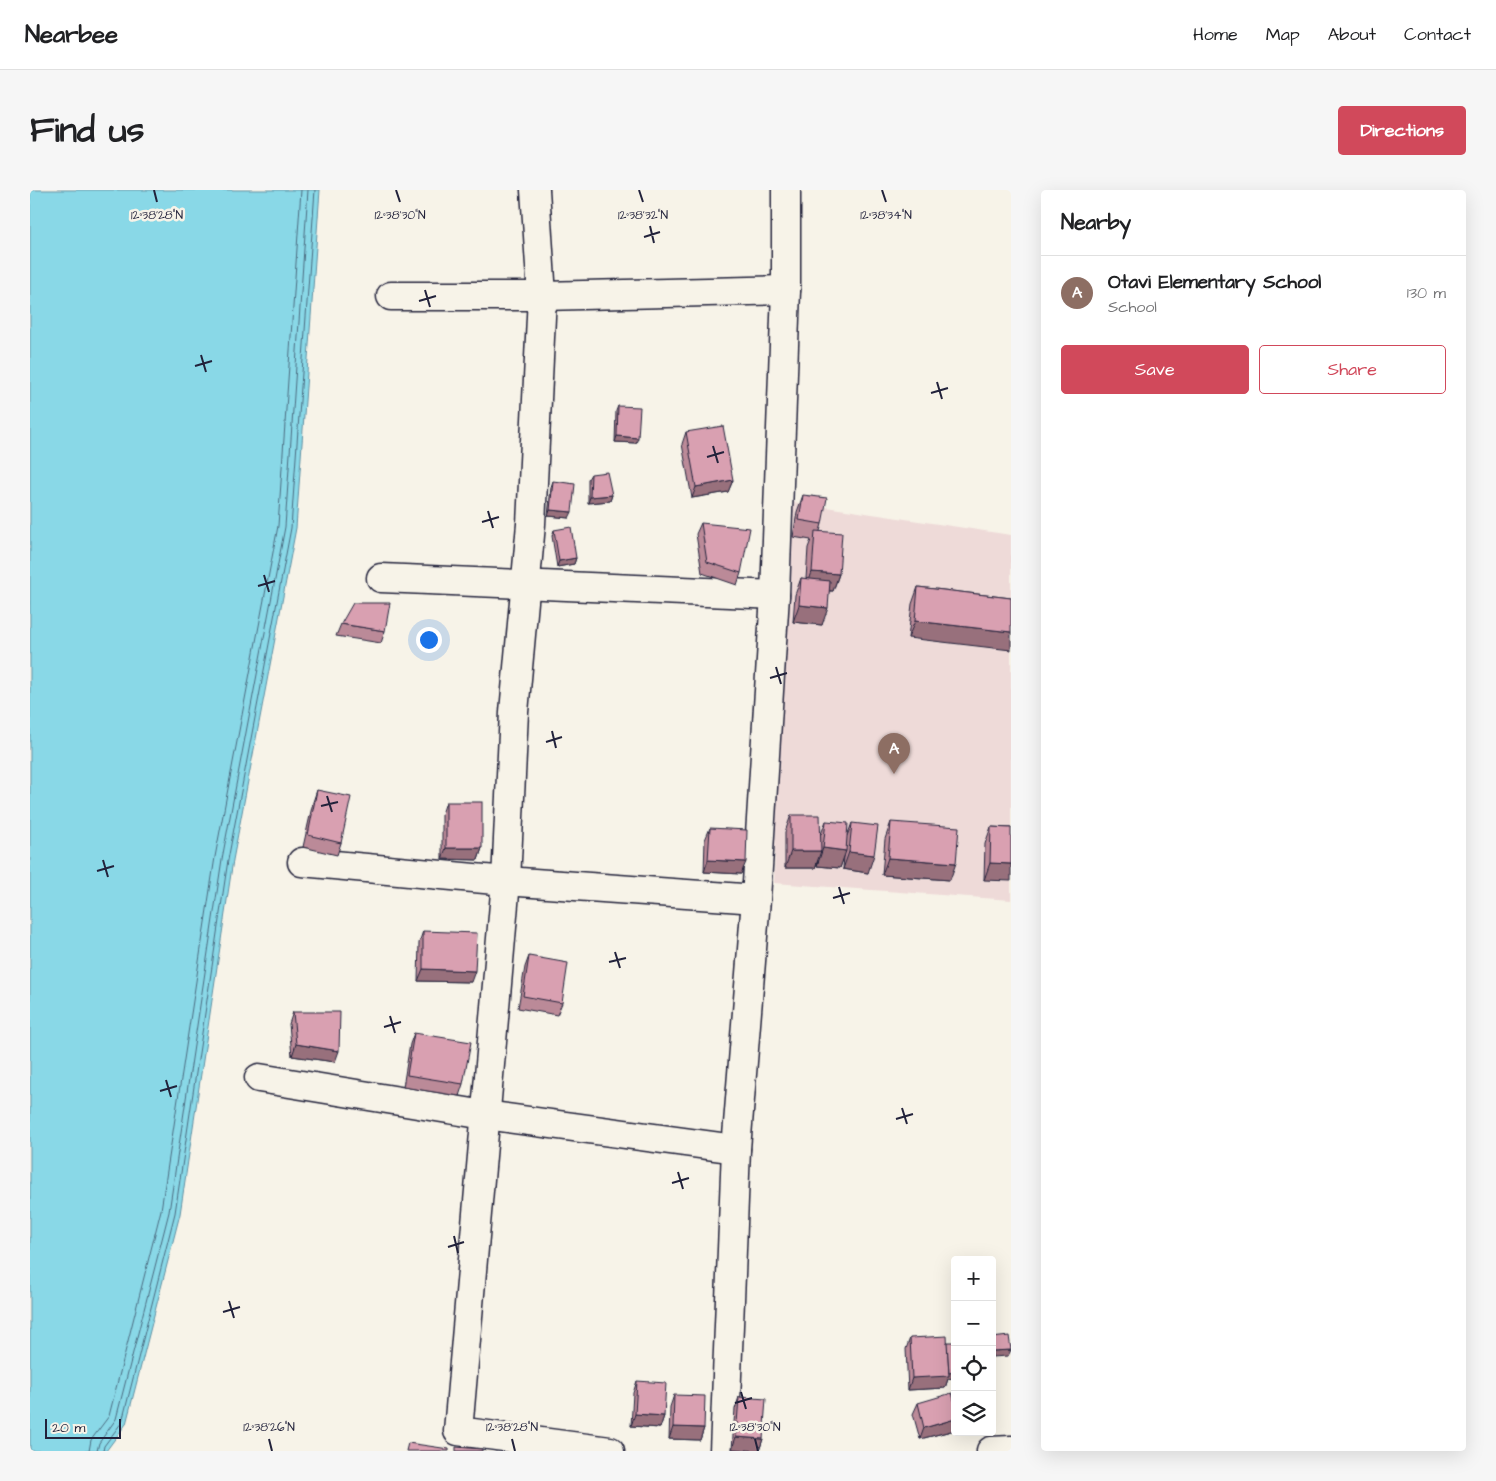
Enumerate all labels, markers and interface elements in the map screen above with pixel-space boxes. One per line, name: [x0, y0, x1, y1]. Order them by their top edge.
text: Nearbee: [25, 18, 118, 52]
text: Home: [1193, 22, 1238, 47]
text: Map: [1266, 22, 1300, 47]
text: About: [1328, 22, 1376, 47]
text: Contact: [1404, 22, 1471, 47]
text: Find us: [30, 106, 144, 155]
button: Directions: [1338, 106, 1466, 155]
text: 12°38'28"N: [131, 207, 183, 224]
text: 12°38'30"N: [375, 207, 426, 224]
text: 12°38'32"N: [618, 207, 669, 224]
text: 12°38'34"N: [860, 207, 912, 224]
text: Nearby: [1061, 208, 1131, 237]
text: Otavi Elementary School: [1108, 269, 1321, 296]
text: A: [1072, 282, 1082, 304]
text: 130 m: [1407, 282, 1446, 304]
text: School: [1108, 296, 1157, 318]
button: Save: [1061, 345, 1249, 394]
button: Share: [1259, 345, 1446, 394]
your location: [416, 627, 442, 653]
pin: A: [878, 733, 910, 774]
map controls: [951, 1256, 996, 1436]
button: +: [951, 1256, 996, 1301]
button: −: [951, 1301, 996, 1346]
button: locate: [951, 1346, 996, 1391]
button: layers: [951, 1391, 996, 1436]
scale bar: [45, 1416, 121, 1439]
text: 20 m: [52, 1418, 85, 1438]
text: 12°38'26"N: [243, 1419, 295, 1436]
text: 12°38'28"N: [486, 1419, 538, 1436]
text: 12°38'30"N: [730, 1419, 781, 1436]

